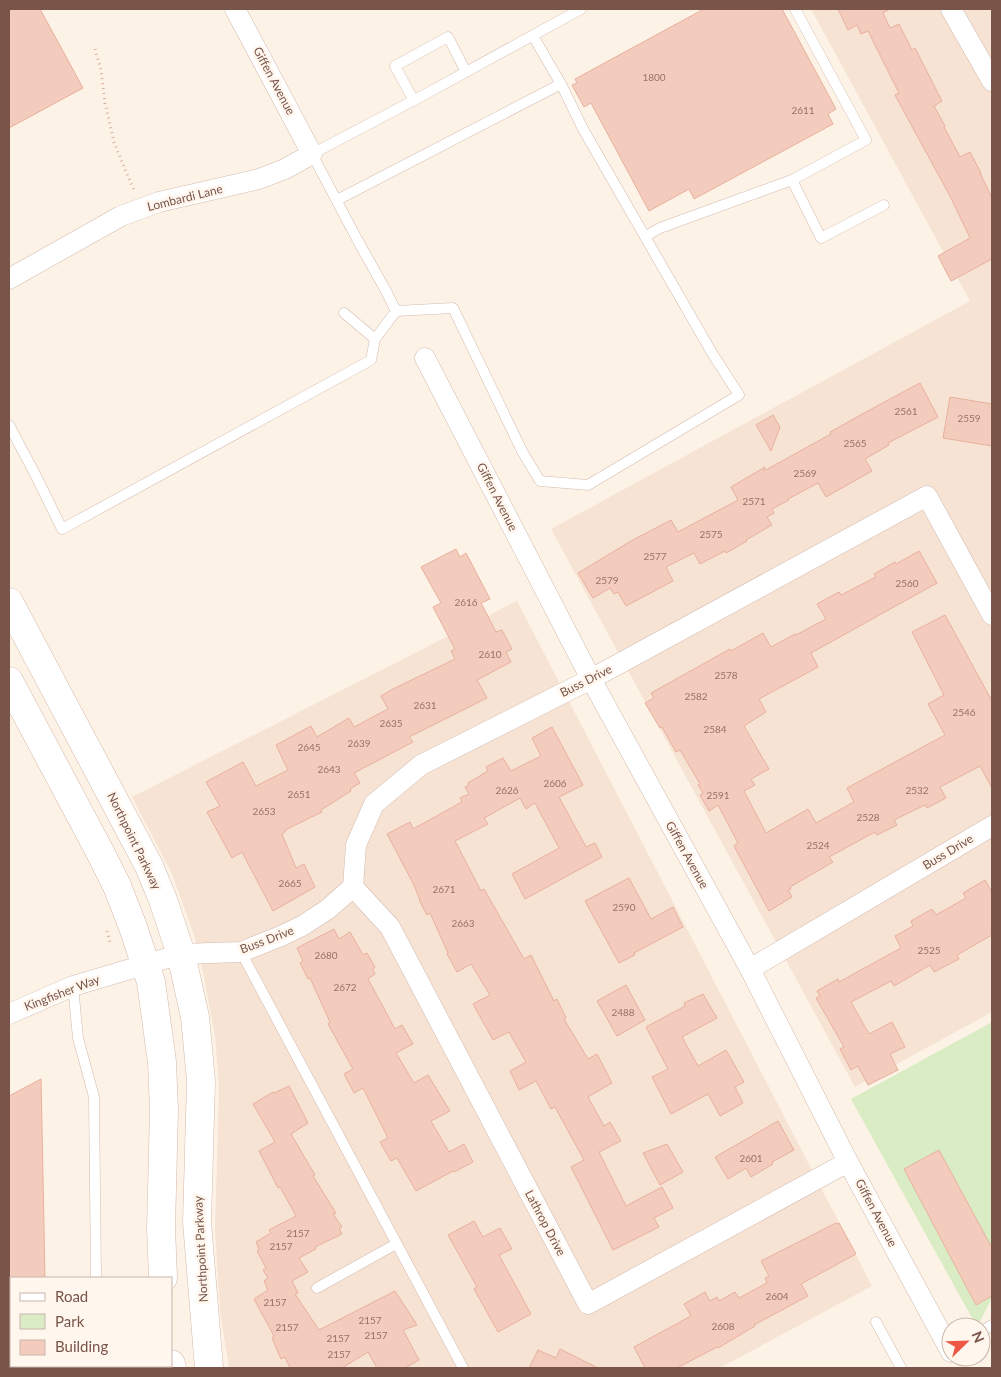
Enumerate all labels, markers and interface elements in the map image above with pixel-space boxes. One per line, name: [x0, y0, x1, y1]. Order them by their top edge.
street label: Giffen Avenue: [250, 44, 299, 117]
house number: 1800: [642, 71, 666, 83]
house number: 2611: [791, 104, 815, 116]
street label: Lombardi Lane: [146, 181, 224, 214]
house number: 2561: [894, 405, 918, 417]
house number: 2559: [957, 412, 981, 424]
house number: 2565: [843, 437, 867, 449]
street label: Giffen Avenue: [474, 460, 521, 534]
house number: 2569: [793, 467, 817, 479]
house number: 2571: [742, 495, 766, 507]
house number: 2575: [699, 528, 723, 540]
house number: 2577: [643, 550, 667, 562]
house number: 2579: [595, 574, 619, 586]
house number: 2560: [895, 577, 919, 589]
house number: 2616: [454, 596, 478, 608]
house number: 2610: [478, 648, 502, 660]
street label: Buss Drive: [557, 661, 614, 700]
house number: 2578: [714, 669, 738, 681]
house number: 2582: [684, 690, 708, 702]
house number: 2631: [413, 699, 437, 711]
house number: 2546: [952, 706, 976, 718]
house number: 2635: [379, 717, 403, 729]
house number: 2584: [703, 723, 727, 735]
house number: 2639: [347, 737, 371, 749]
house number: 2645: [297, 741, 321, 753]
house number: 2643: [317, 763, 341, 775]
house number: 2606: [543, 777, 567, 789]
house number: 2626: [495, 784, 519, 796]
house number: 2532: [905, 784, 929, 796]
house number: 2651: [287, 788, 311, 800]
house number: 2591: [706, 789, 730, 801]
street label: Northpoint Parkway: [104, 790, 165, 893]
house number: 2653: [252, 805, 276, 817]
house number: 2528: [856, 811, 880, 823]
street label: Giffen Avenue: [663, 818, 712, 891]
street label: Buss Drive: [920, 831, 976, 873]
house number: 2524: [806, 839, 830, 851]
house number: 2665: [278, 877, 302, 889]
house number: 2671: [432, 883, 456, 895]
house number: 2590: [612, 901, 636, 913]
house number: 2663: [451, 917, 475, 929]
street label: Buss Drive: [238, 922, 296, 957]
house number: 2525: [917, 944, 941, 956]
house number: 2680: [314, 949, 338, 961]
street label: Kingfisher Way: [22, 971, 102, 1014]
house number: 2672: [333, 981, 357, 993]
house number: 2488: [611, 1006, 635, 1018]
house number: 2601: [739, 1152, 763, 1164]
street label: Giffen Avenue: [852, 1176, 901, 1249]
street label: Lathrop Drive: [522, 1187, 569, 1258]
street label: Northpoint Parkway: [190, 1195, 211, 1303]
house number: 2157: [286, 1227, 310, 1239]
house number: 2157: [269, 1240, 293, 1252]
legend: [10, 1277, 172, 1367]
text: Road: [55, 1287, 88, 1305]
house number: 2604: [765, 1290, 789, 1302]
house number: 2157: [263, 1296, 287, 1308]
text: Park: [55, 1312, 85, 1330]
house number: 2157: [358, 1314, 382, 1326]
north arrow: [941, 1317, 991, 1367]
house number: 2608: [711, 1320, 735, 1332]
house number: 2157: [275, 1321, 299, 1333]
text: N: [968, 1328, 988, 1345]
house number: 2157: [364, 1329, 388, 1341]
house number: 2157: [326, 1332, 350, 1344]
text: Building: [55, 1337, 108, 1355]
house number: 2157: [327, 1348, 351, 1360]

